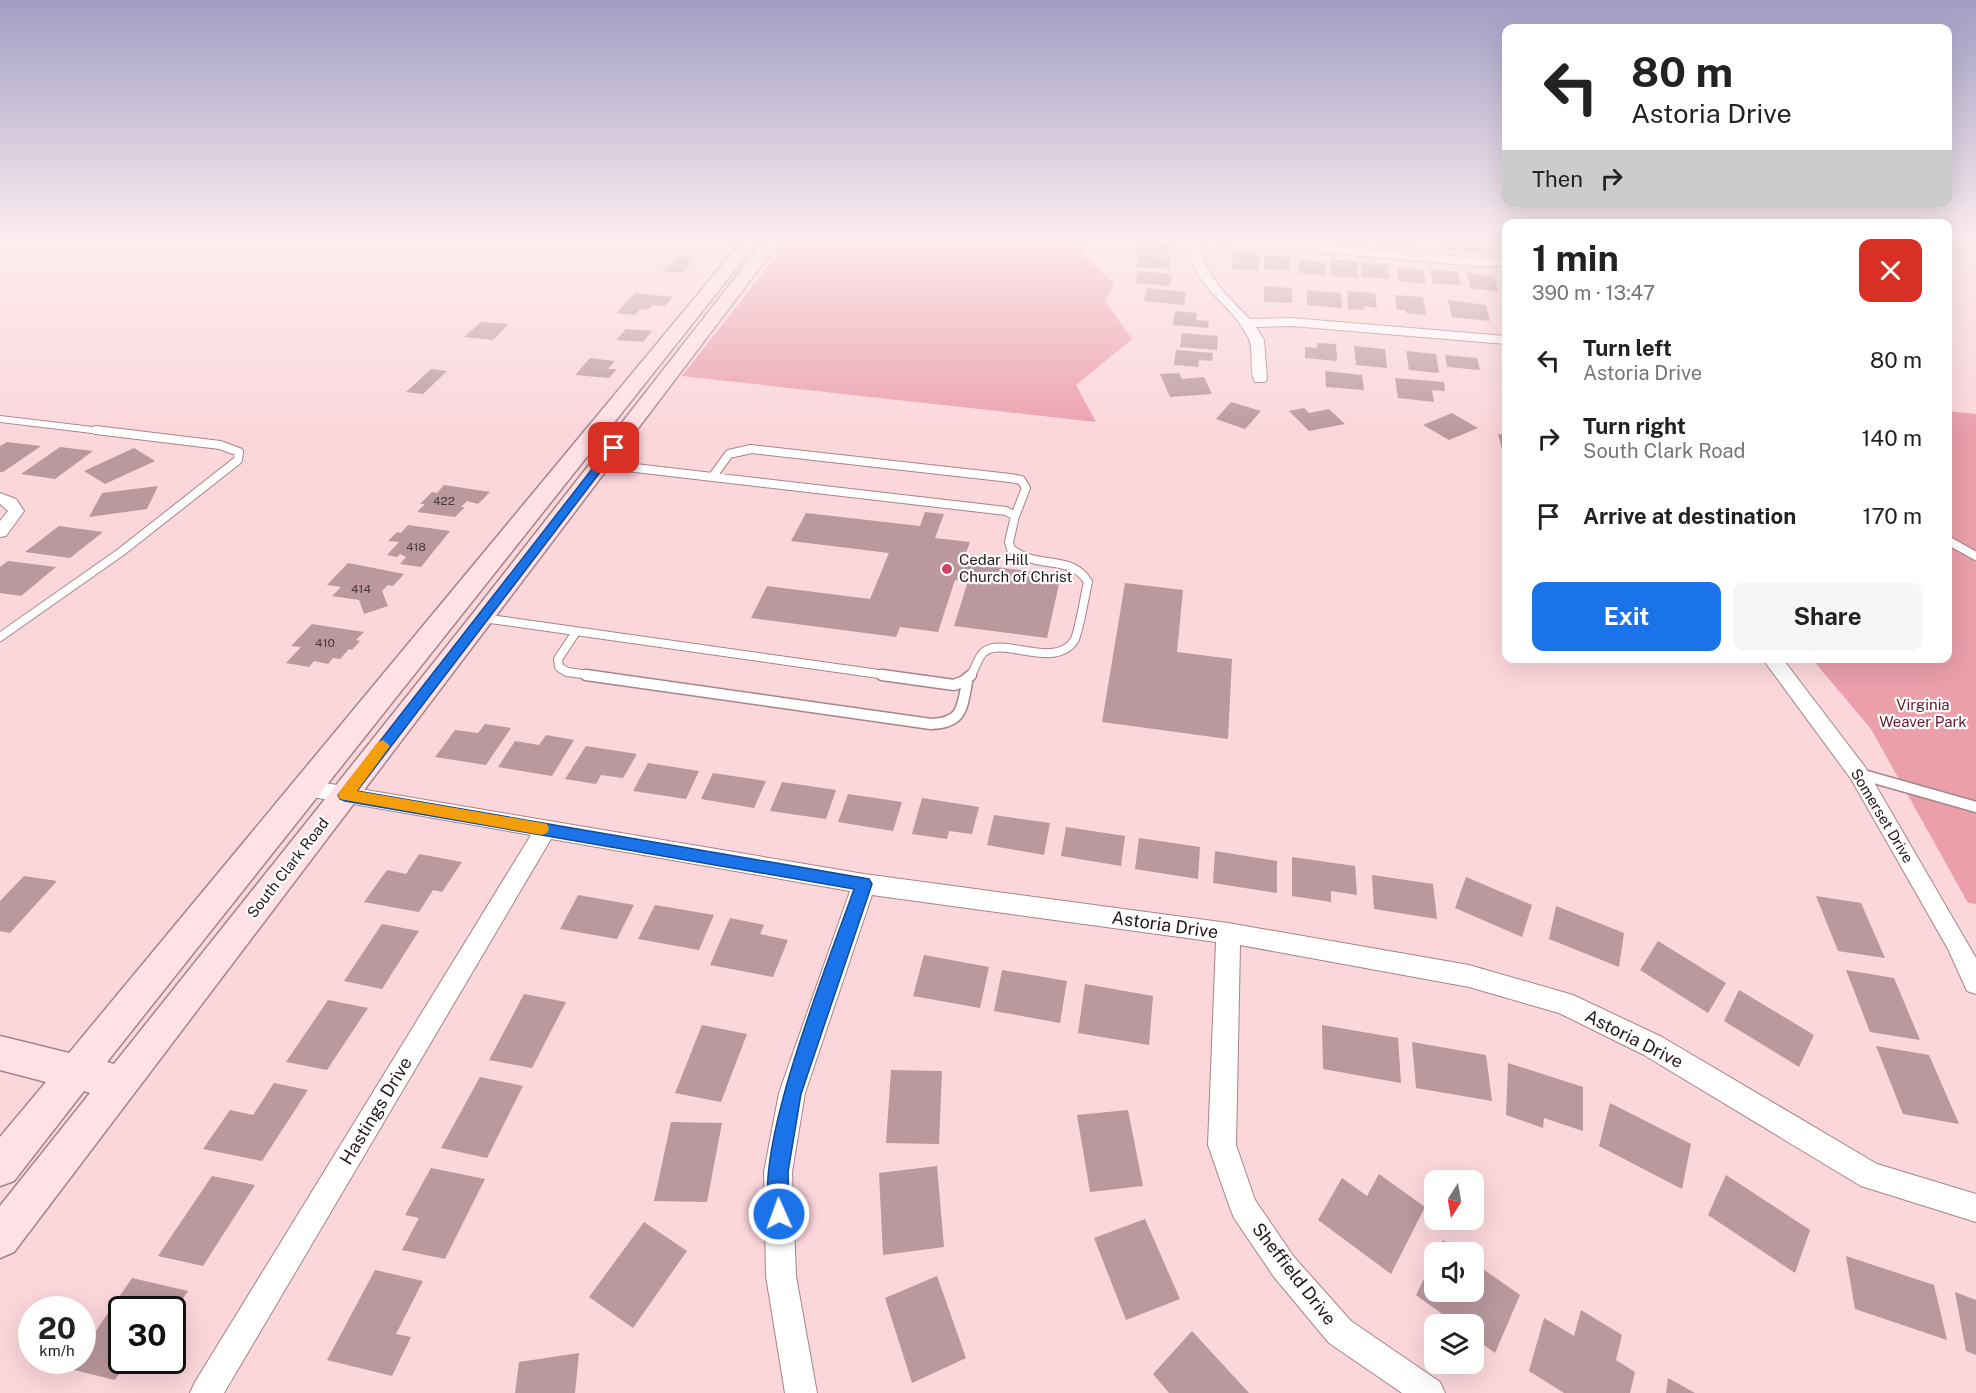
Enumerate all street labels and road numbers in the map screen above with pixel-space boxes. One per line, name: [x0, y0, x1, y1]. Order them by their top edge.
street label: Somerset Drive: [1848, 766, 1917, 866]
street label: South Clark Road: [243, 814, 332, 921]
street label: Astoria Drive: [1111, 907, 1220, 942]
street label: Astoria Drive: [1582, 1005, 1687, 1072]
street label: Hastings Drive: [335, 1053, 416, 1168]
street label: Sheffield Drive: [1248, 1218, 1341, 1329]

